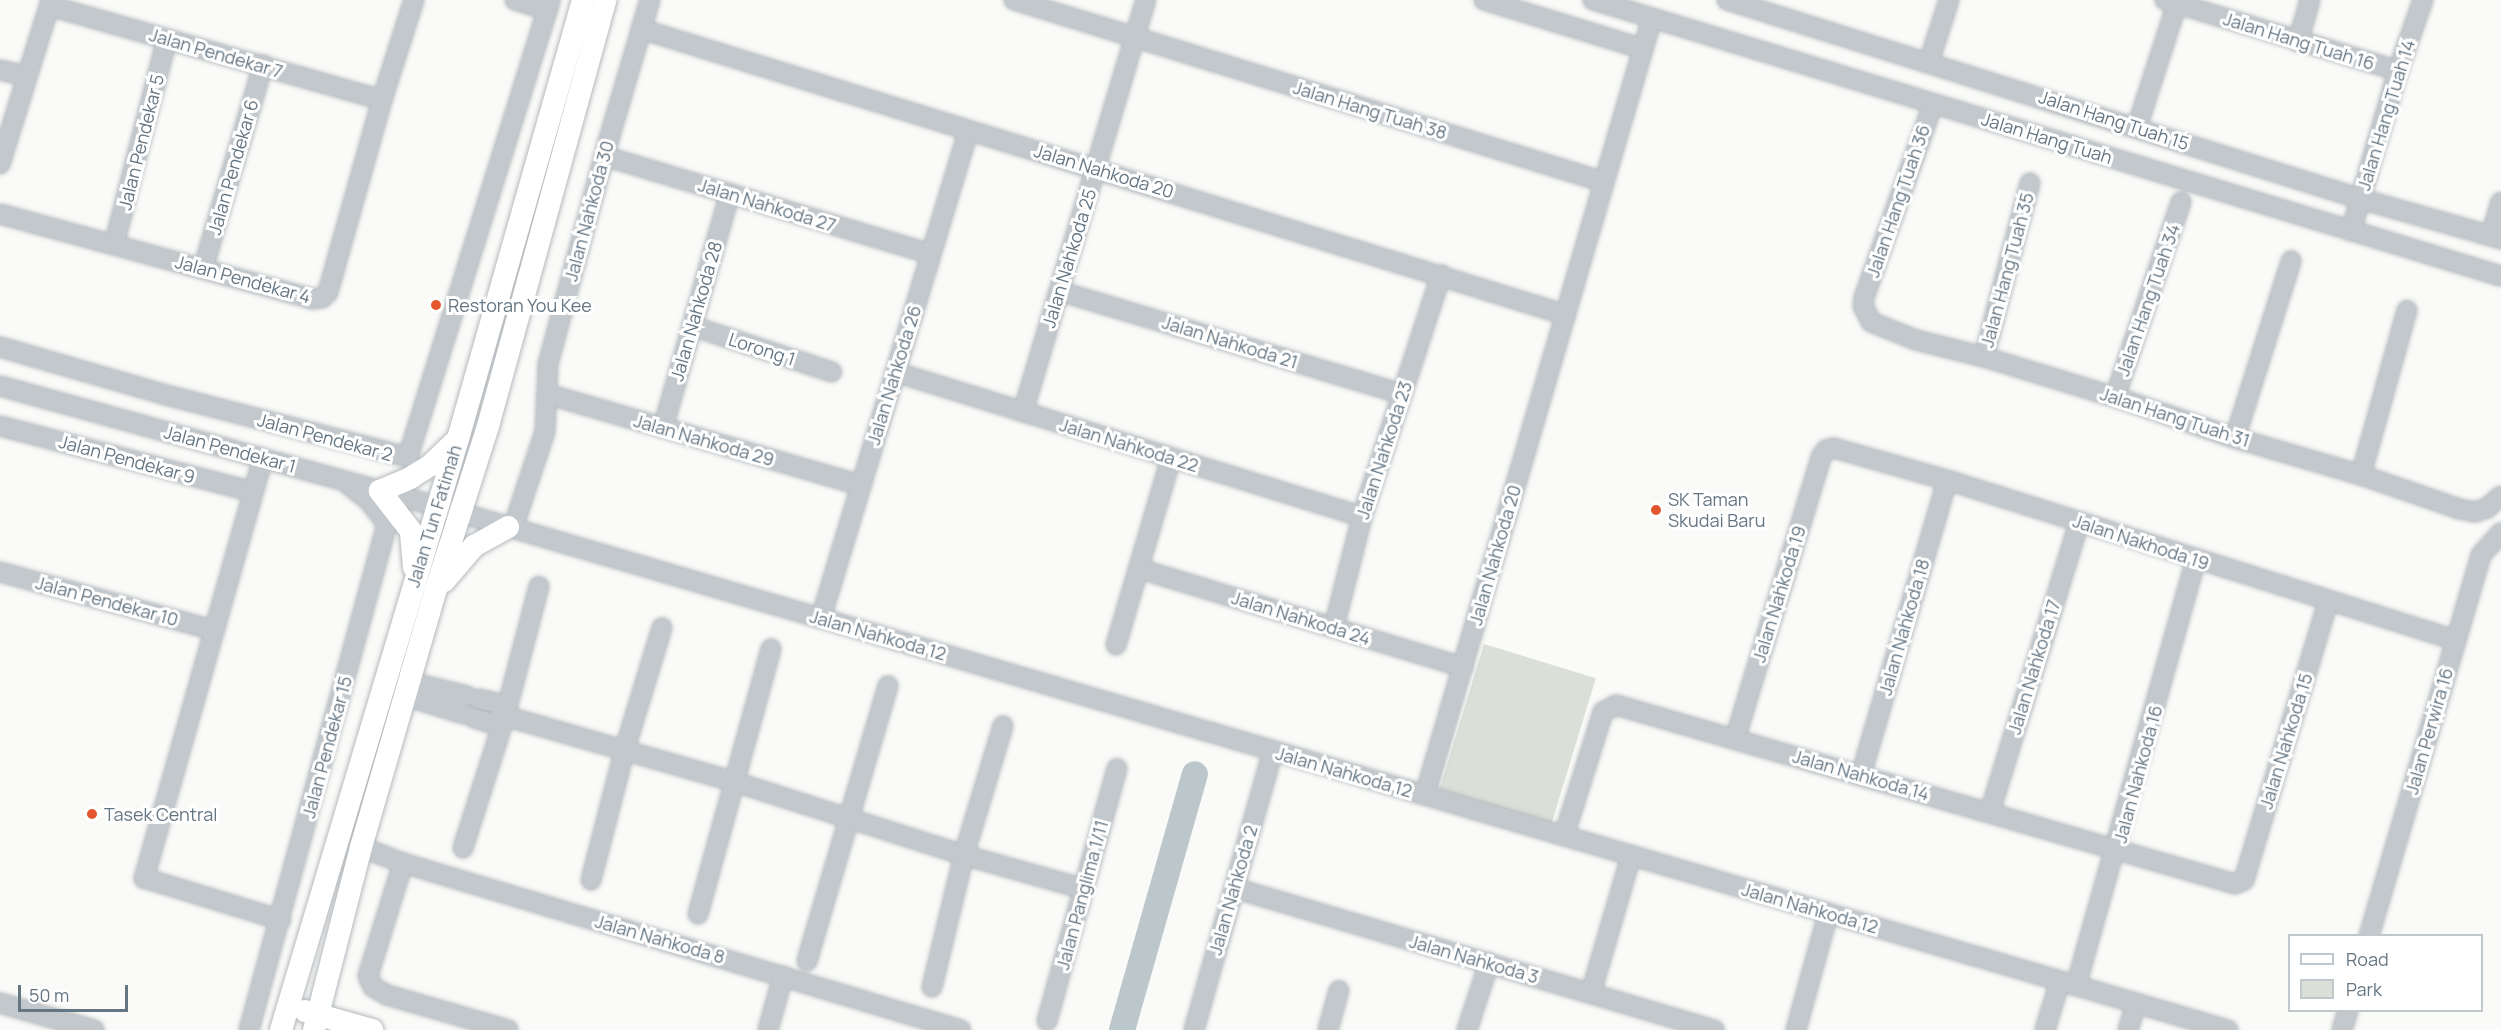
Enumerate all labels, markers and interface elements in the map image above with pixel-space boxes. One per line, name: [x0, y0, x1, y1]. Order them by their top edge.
street label: Jalan Hang Tuah 16: [2221, 8, 2377, 74]
street label: Jalan Pendekar 7: [147, 24, 285, 82]
street label: Jalan Hang Tuah 14: [2353, 37, 2419, 193]
street label: Jalan Pendekar 5: [114, 72, 168, 212]
street label: Jalan Hang Tuah 38: [1291, 76, 1449, 144]
street label: Jalan Hang Tuah 15: [2036, 86, 2192, 154]
street label: Jalan Pendekar 6: [203, 97, 263, 237]
street label: Jalan Hang Tuah: [1979, 108, 2115, 168]
street label: Jalan Hang Tuah 36: [1862, 122, 1934, 280]
street label: Jalan Nahkoda 30: [560, 138, 618, 284]
street label: Jalan Nahkoda 20: [1032, 140, 1176, 202]
street label: Jalan Nahkoda 27: [696, 174, 838, 236]
street label: Jalan Nahkoda 25: [1038, 186, 1100, 330]
street label: Jalan Hang Tuah 35: [1976, 190, 2038, 350]
street label: Jalan Hang Tuah 34: [2112, 221, 2184, 379]
street label: Jalan Nahkoda 28: [666, 239, 726, 383]
street label: Jalan Pendekar 4: [173, 251, 313, 307]
place label: Restoran You Kee: [448, 294, 592, 316]
marker: Restoran You Kee: [429, 298, 443, 312]
street label: Jalan Nahkoda 26: [862, 303, 926, 447]
street label: Jalan Nahkoda 21: [1160, 311, 1300, 373]
street label: Lorong 1: [726, 328, 798, 370]
street label: Jalan Nahkoda 23: [1352, 378, 1416, 522]
street label: Jalan Hang Tuah 31: [2098, 383, 2252, 451]
street label: Jalan Pendekar 2: [255, 409, 395, 465]
street label: Jalan Nahkoda 29: [631, 410, 777, 470]
street label: Jalan Nahkoda 22: [1057, 414, 1201, 476]
street label: Jalan Pendekar 1: [162, 421, 298, 477]
street label: Jalan Pendekar 9: [57, 430, 197, 488]
street label: Jalan Tun Fatimah: [402, 442, 466, 590]
street label: Jalan Nahkoda 20: [1465, 482, 1525, 628]
place label: SK Taman Skudai Baru: [1668, 489, 1765, 532]
marker: SK Taman Skudai Baru: [1649, 503, 1663, 517]
street label: Jalan Nakhoda 19: [2070, 510, 2212, 574]
street label: Jalan Nahkoda 19: [1748, 523, 1810, 665]
street label: Jalan Nahkoda 18: [1874, 556, 1934, 698]
street label: Jalan Pendekar 10: [33, 572, 181, 630]
street label: Jalan Nahkoda 24: [1229, 587, 1373, 649]
street label: Jalan Nahkoda 17: [2003, 597, 2065, 737]
street label: Jalan Nahkoda 12: [807, 605, 949, 665]
street label: Jalan Perwira 16: [2401, 665, 2457, 797]
street label: Jalan Nahkoda 15: [2255, 670, 2317, 812]
street label: Jalan Pendekar 15: [298, 674, 356, 820]
street label: Jalan Nahkoda 16: [2109, 703, 2167, 845]
street label: Jalan Nahkoda 12: [1273, 742, 1415, 802]
street label: Jalan Nahkoda 14: [1790, 745, 1932, 805]
place label: Tasek Central: [104, 803, 217, 825]
marker: Tasek Central: [85, 807, 99, 821]
street label: Jalan Panglima 1/11: [1052, 818, 1112, 972]
street label: Jalan Nahkoda 2: [1204, 823, 1262, 957]
street label: Jalan Nahkoda 12: [1739, 878, 1881, 938]
street label: Jalan Nahkoda 8: [593, 910, 727, 968]
street label: Jalan Nahkoda 3: [1407, 930, 1541, 988]
legend: [2288, 934, 2483, 1012]
text: Road: [2346, 947, 2389, 971]
scale bar: [21, 973, 130, 1011]
text: Park: [2346, 977, 2382, 1001]
text: 50 m: [29, 983, 69, 1007]

